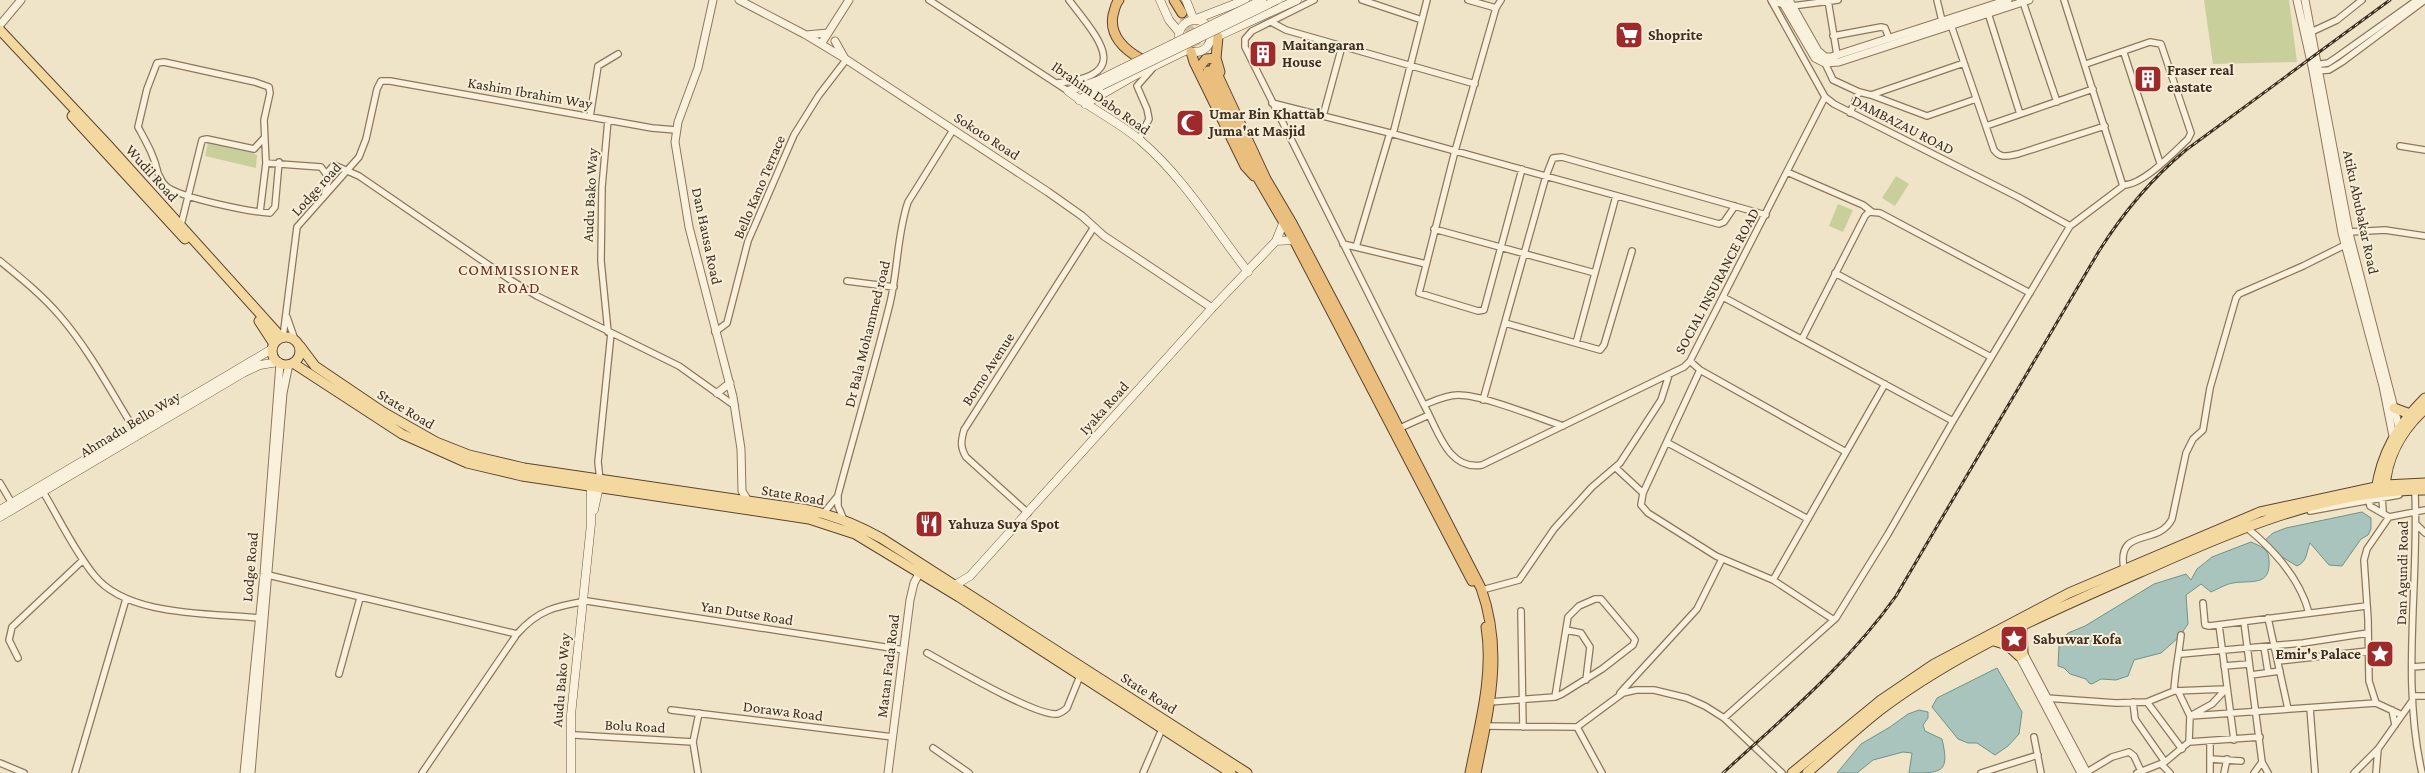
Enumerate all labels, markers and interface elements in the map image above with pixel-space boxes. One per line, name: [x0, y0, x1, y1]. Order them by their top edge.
supermarket icon: Shoprite: [1614, 20, 1644, 50]
place label: Shoprite: [1648, 27, 1703, 43]
place label: Maitangaran House: [1282, 37, 1365, 70]
building icon: Maitangaran House: [1248, 39, 1278, 69]
street label: Ibrahim Dabo Road: [1049, 58, 1153, 138]
place label: Fraser real eastate: [2167, 62, 2235, 95]
building icon: Fraser real eastate: [2133, 64, 2163, 94]
street label: Kashim Ibrahim Way: [466, 74, 594, 113]
street label: DAMBAZAU ROAD: [1849, 92, 1957, 158]
place label: Umar Bin Khattab Juma'at Masjid: [1207, 106, 1325, 140]
mosque icon: Umar Bin Khattab Juma'at Masjid: [1175, 108, 1205, 138]
street label: Sokoto Road: [951, 109, 1023, 163]
street label: Bello Kano Terrace: [730, 132, 788, 241]
street label: Wudil Road: [122, 141, 182, 205]
street label: Audu Bako Way: [580, 147, 601, 243]
street label: Atiku Abubakar Road: [2340, 148, 2382, 276]
street label: Lodge road: [288, 159, 345, 220]
street label: Dan Hausa Road: [689, 186, 725, 286]
street label: SOCIAL INSURANCE ROAD: [1672, 205, 1762, 357]
street label: Dr Bala Mohammed road: [841, 259, 893, 409]
district label: COMMISSIONER ROAD: [458, 261, 580, 296]
street label: Borno Avenue: [959, 329, 1018, 408]
street label: Iyaka Road: [1076, 378, 1133, 438]
street label: State Road: [375, 386, 437, 432]
street label: Ahmadu Bello Way: [77, 388, 184, 461]
street label: State Road: [760, 482, 826, 508]
restaurant icon: Yahuza Suya Spot: [914, 509, 944, 539]
place label: Yahuza Suya Spot: [948, 516, 1060, 532]
street label: Dan Agundi Road: [2393, 520, 2412, 625]
street label: Lodge Road: [239, 531, 262, 603]
street label: Yan Dutse Road: [700, 598, 794, 628]
street label: Matan Fada Road: [874, 613, 902, 719]
place icon: Sabuwar Kofa: [1999, 624, 2029, 654]
place label: Sabuwar Kofa: [2033, 631, 2122, 647]
street label: Audu Bako Way: [549, 632, 574, 728]
place icon: Emir's Palace: [2365, 639, 2395, 669]
place label: Emir's Palace: [2276, 646, 2361, 662]
street label: State Road: [1118, 669, 1180, 717]
street label: Dorawa Road: [742, 698, 824, 724]
street label: Bolu Road: [604, 716, 666, 736]

